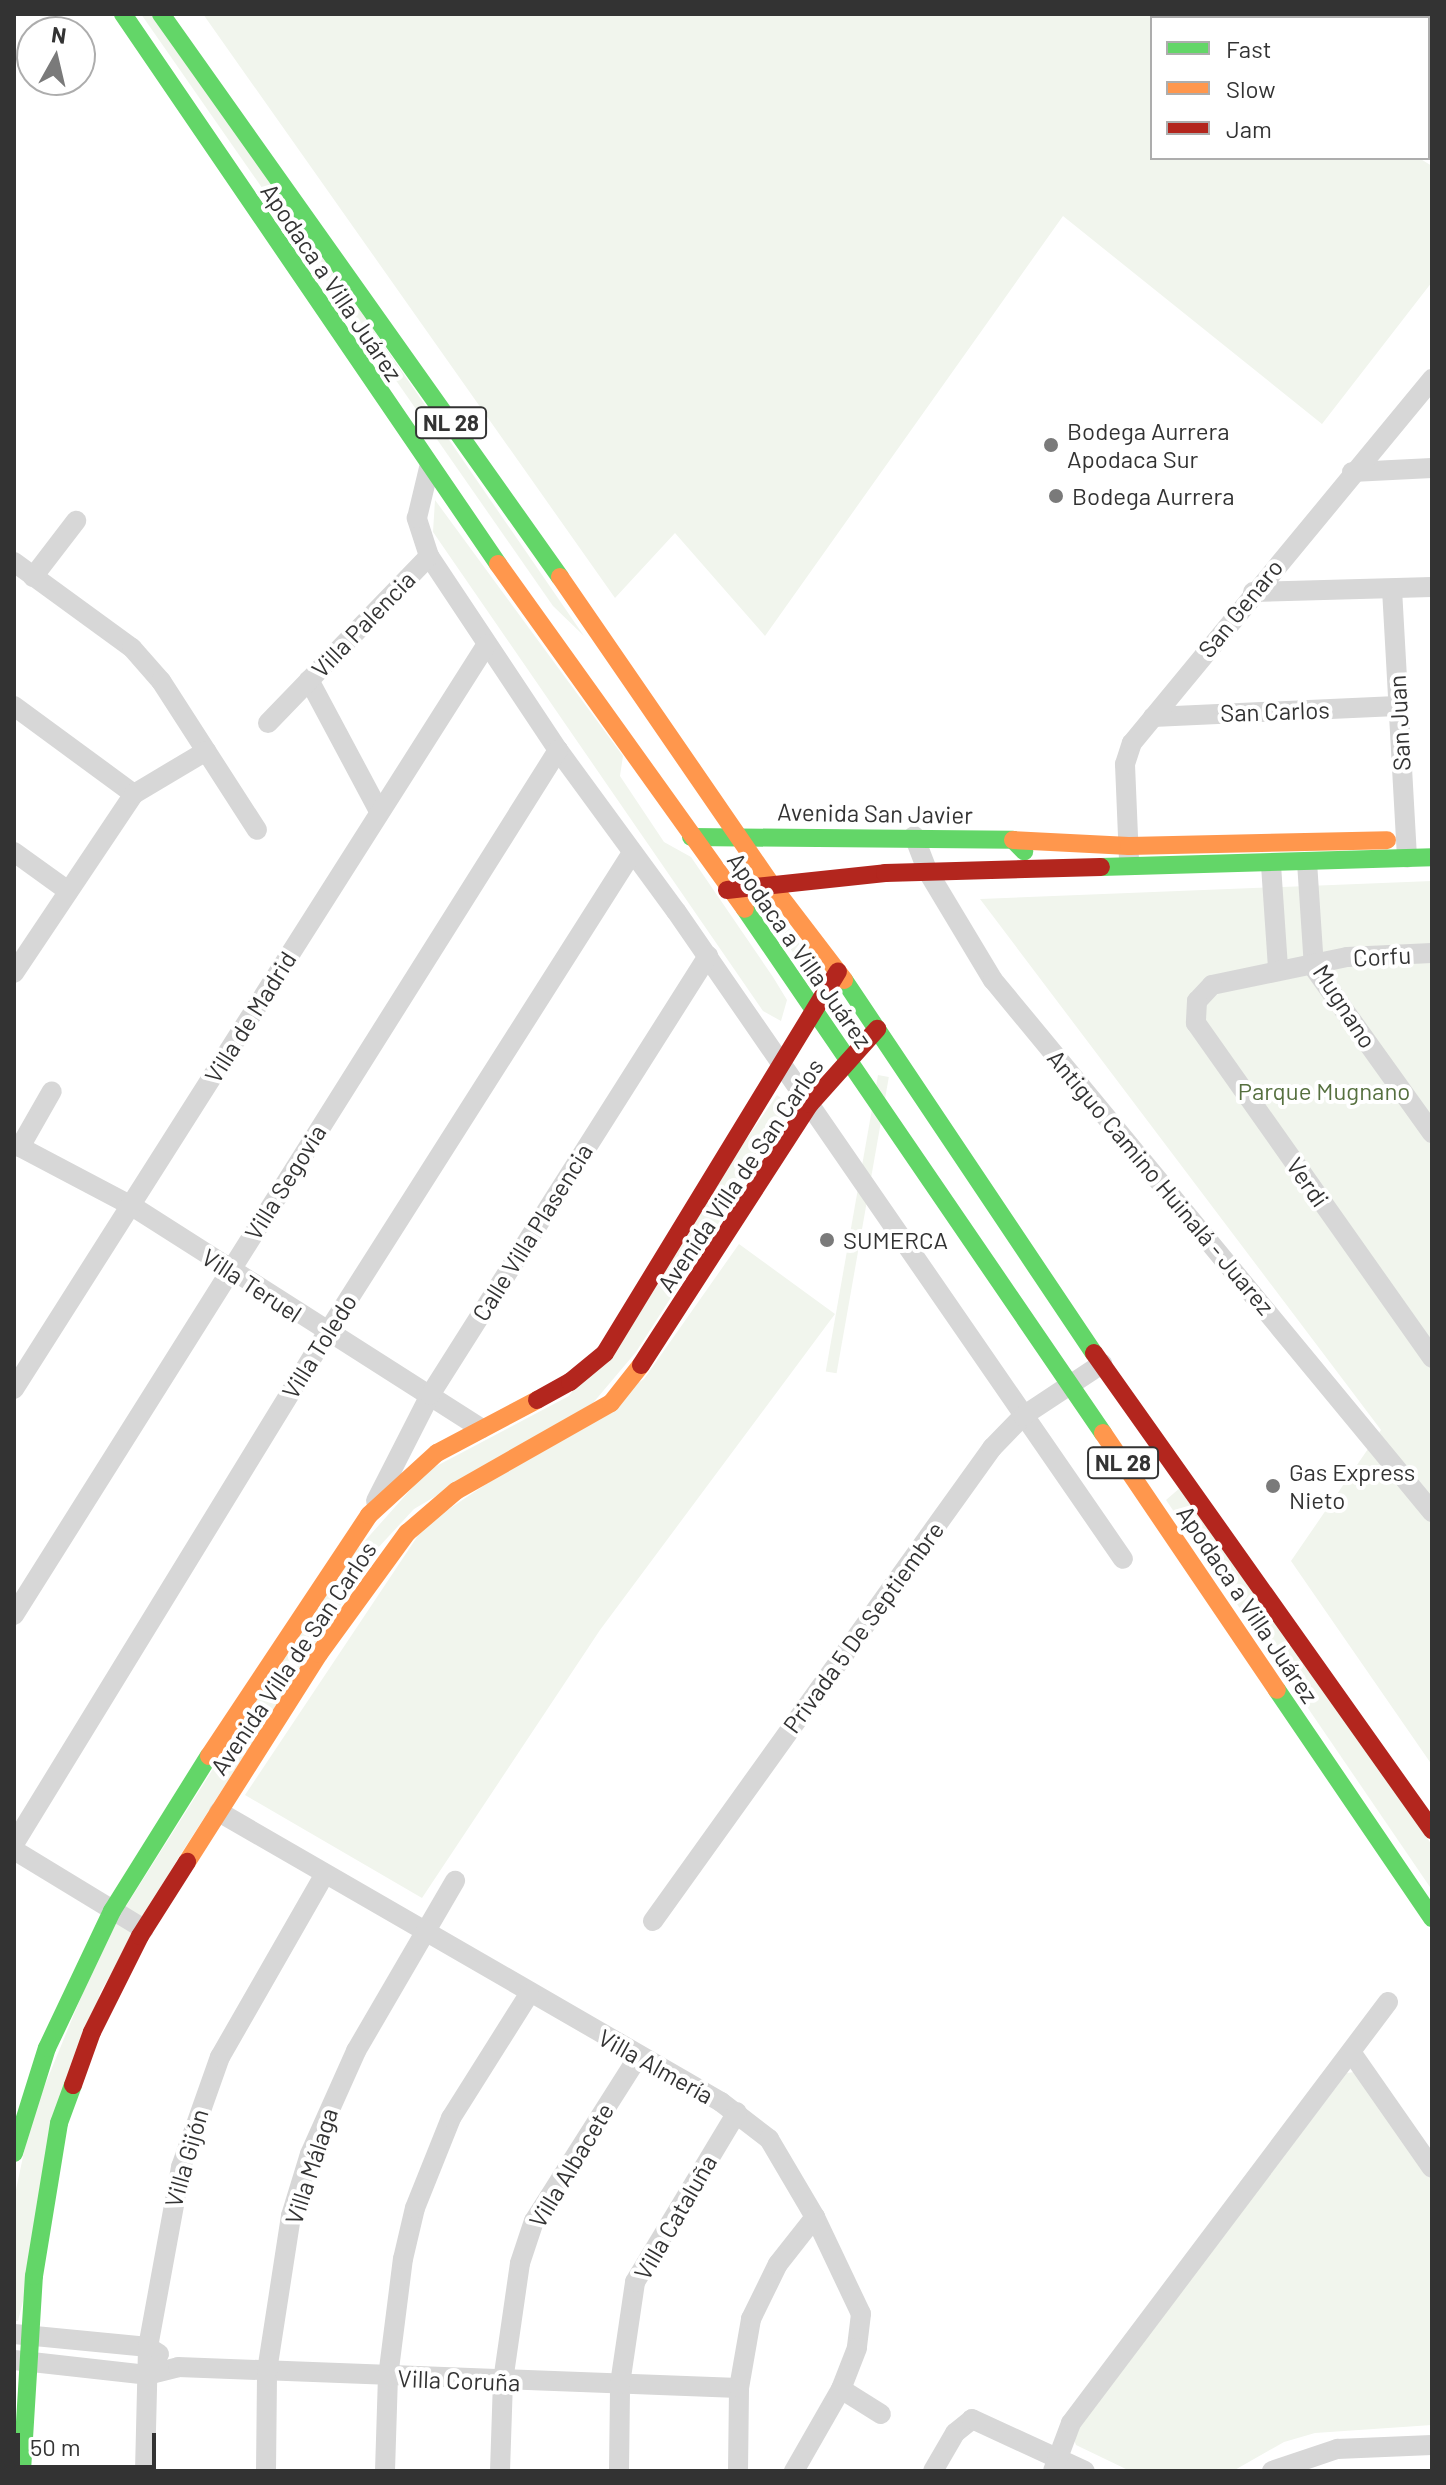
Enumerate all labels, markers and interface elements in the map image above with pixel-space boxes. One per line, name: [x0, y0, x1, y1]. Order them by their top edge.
north arrow: [16, 16, 96, 96]
legend: [1150, 16, 1430, 160]
text: N: [50, 20, 68, 48]
text: Fast: [1226, 34, 1271, 63]
text: Slow: [1226, 74, 1275, 103]
text: Jam: [1226, 114, 1272, 143]
street label: Apodaca a Villa Juárez: [255, 178, 409, 386]
road number: NL 28: [415, 405, 487, 441]
place label: Bodega Aurrera Apodaca Sur: [1067, 417, 1229, 473]
marker: Bodega Aurrera Apodaca Sur: [1042, 436, 1060, 454]
place label: Bodega Aurrera: [1072, 482, 1234, 510]
marker: Bodega Aurrera: [1047, 487, 1065, 505]
street label: San Genaro: [1192, 553, 1288, 663]
street label: Villa Palencia: [305, 565, 421, 683]
street label: San Juan: [1382, 674, 1416, 772]
street label: San Carlos: [1220, 695, 1330, 727]
street label: Avenida San Javier: [777, 797, 973, 829]
street label: Apodaca a Villa Juárez: [722, 847, 878, 1053]
street label: Corfu: [1352, 940, 1412, 972]
street label: Villa de Madrid: [198, 946, 302, 1088]
street label: Mugnano: [1307, 959, 1383, 1053]
street label: Antiguo Camino Huinalá - Juarez: [1042, 1044, 1280, 1320]
street label: Avenida Villa de San Carlos: [651, 1053, 829, 1297]
park label: Parque Mugnano: [1238, 1077, 1410, 1105]
street label: Villa Segovia: [238, 1119, 332, 1245]
street label: Calle Villa Plasencia: [466, 1138, 598, 1326]
street label: Verdi: [1281, 1152, 1335, 1212]
place label: SUMERCA: [843, 1226, 948, 1254]
marker: SUMERCA: [818, 1231, 836, 1249]
street label: Villa Teruel: [197, 1242, 307, 1328]
street label: Villa Toledo: [276, 1288, 362, 1404]
road number: NL 28: [1087, 1445, 1159, 1481]
place label: Gas Express Nieto: [1289, 1458, 1415, 1514]
marker: Gas Express Nieto: [1264, 1477, 1282, 1495]
street label: Apodaca a Villa Juárez: [1171, 1500, 1325, 1708]
street label: Privada 5 De Septiembre: [777, 1516, 949, 1738]
street label: Avenida Villa de San Carlos: [204, 1536, 382, 1780]
street label: Villa Almería: [593, 2023, 719, 2109]
street label: Villa Albacete: [523, 2098, 619, 2232]
street label: Villa Málaga: [279, 2104, 343, 2228]
street label: Villa Gijón: [158, 2106, 214, 2210]
street label: Villa Cataluña: [628, 2149, 722, 2285]
street label: Villa Coruña: [397, 2363, 521, 2397]
scale bar: [20, 2417, 160, 2467]
text: 50 m: [30, 2432, 81, 2461]

